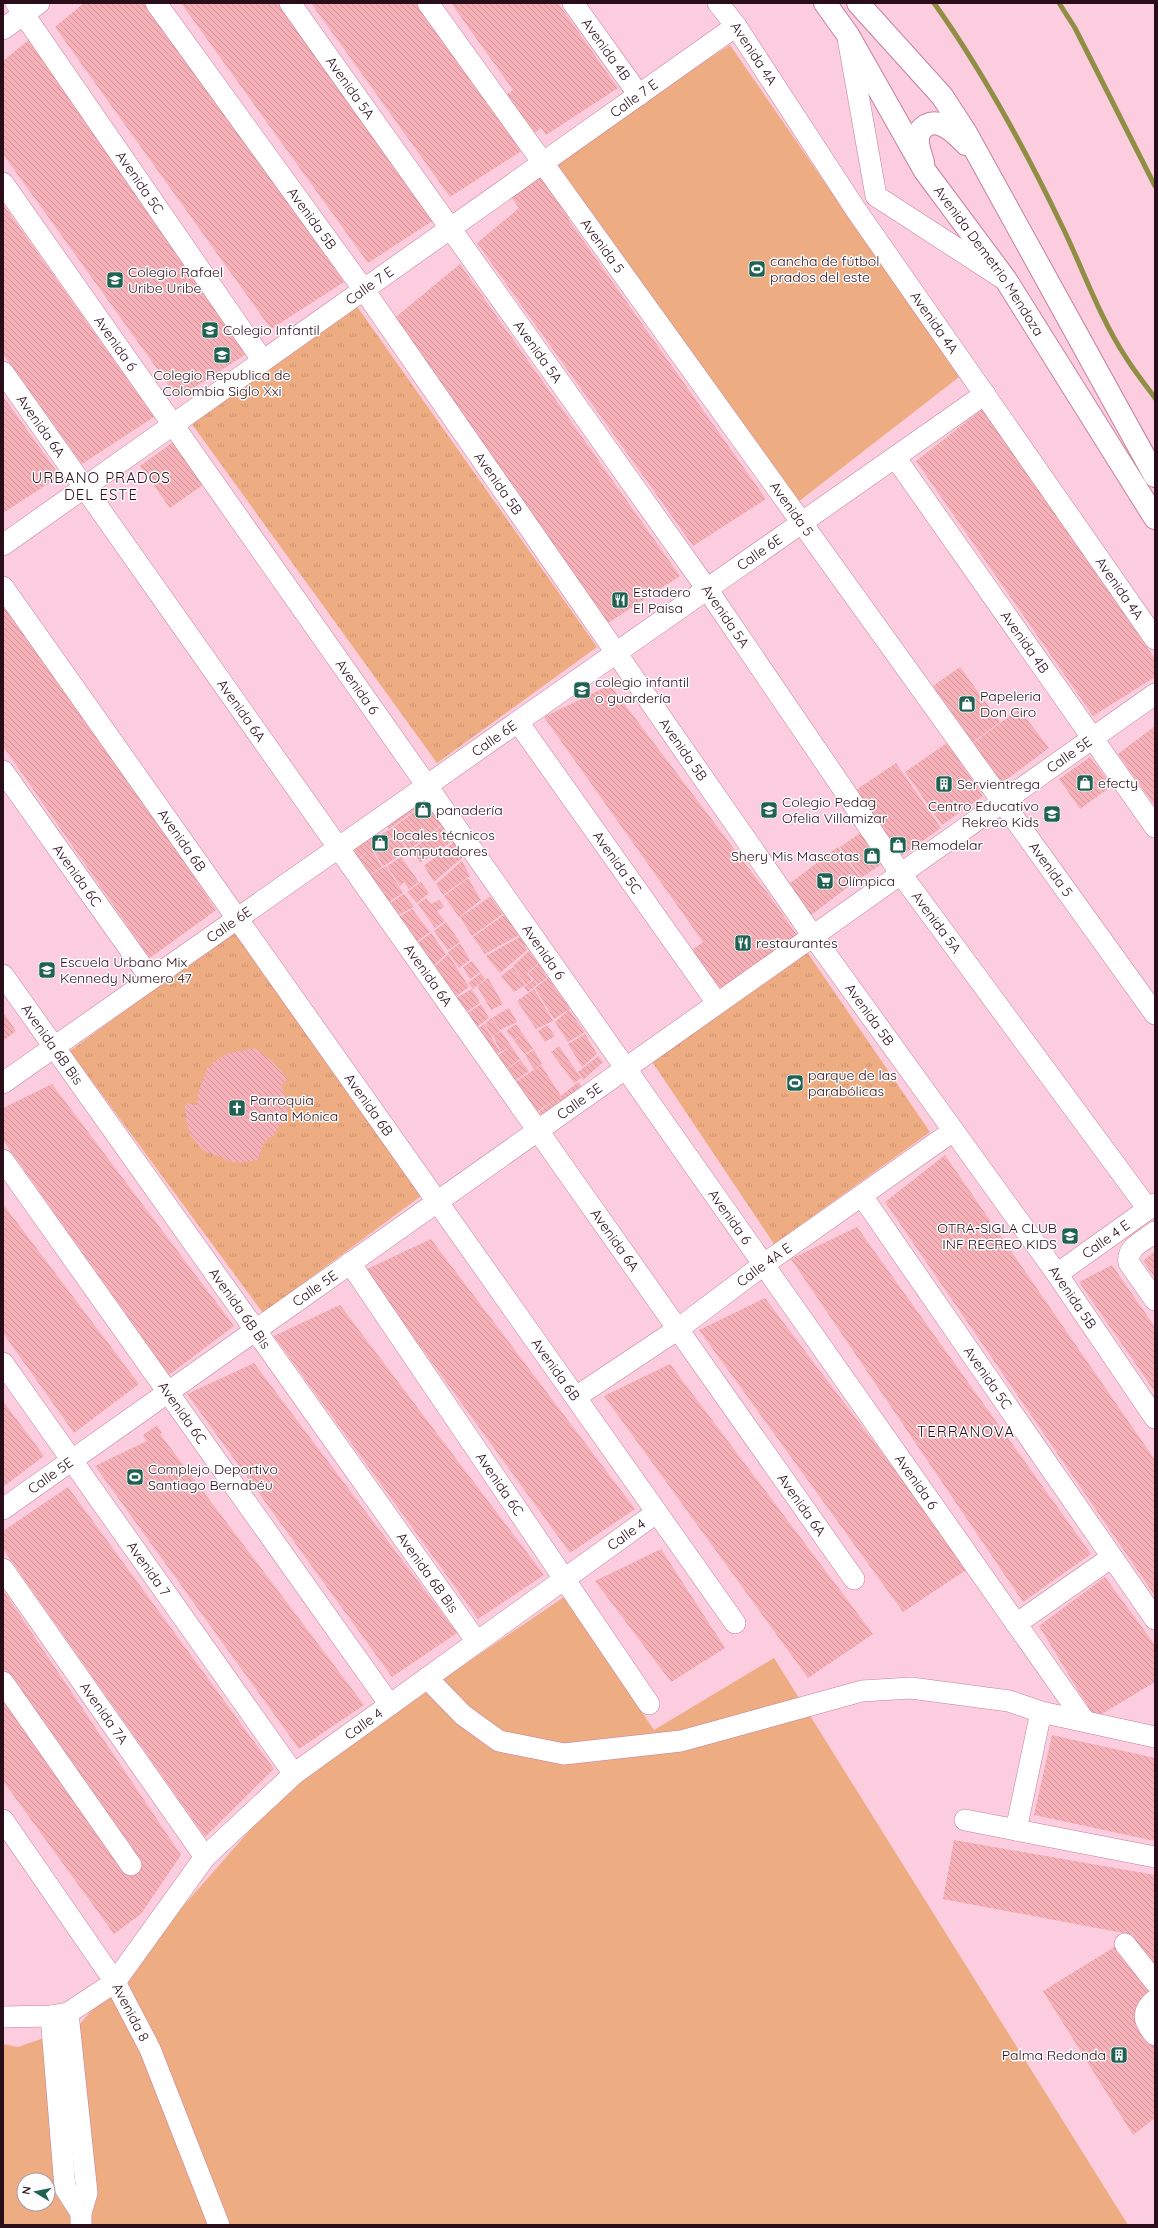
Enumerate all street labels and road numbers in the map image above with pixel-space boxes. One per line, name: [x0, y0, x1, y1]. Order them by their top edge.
street label: Avenida 4B: [578, 15, 635, 84]
street label: Avenida 4A: [727, 18, 781, 89]
street label: Avenida 5A: [322, 53, 379, 123]
street label: Calle 7 E: [606, 75, 661, 121]
street label: Avenida 5C: [112, 147, 168, 217]
street label: Avenida Demetrio Mendoza: [930, 182, 1048, 339]
street label: Avenida 5B: [284, 184, 341, 253]
street label: Avenida 5: [577, 215, 628, 277]
street label: Calle 7 E: [342, 262, 397, 309]
street label: Avenida 4A: [906, 288, 962, 357]
street label: Avenida 6: [90, 312, 142, 375]
street label: Avenida 5A: [510, 317, 567, 386]
street label: Avenida 6A: [13, 391, 69, 461]
street label: Avenida 5B: [470, 448, 527, 518]
street label: Avenida 5: [766, 478, 818, 540]
street label: Calle 6E: [733, 530, 786, 574]
street label: Avenida 4A: [1092, 554, 1148, 623]
street label: Avenida 5A: [698, 581, 753, 651]
street label: Avenida 4B: [997, 607, 1053, 677]
street label: Avenida 6: [332, 656, 383, 718]
street label: Avenida 6A: [213, 676, 270, 745]
street label: Avenida 5B: [655, 715, 711, 784]
street label: Calle 6E: [468, 716, 520, 760]
street label: Calle 5E: [1043, 733, 1095, 777]
street label: Avenida 6B: [154, 805, 210, 875]
street label: Avenida 5C: [589, 828, 646, 897]
street label: Avenida 5: [1025, 838, 1077, 900]
street label: Avenida 6C: [49, 841, 106, 910]
street label: Avenida 5A: [908, 888, 965, 957]
street label: Calle 6E: [203, 902, 255, 947]
street label: Avenida 6: [518, 921, 570, 983]
street label: Avenida 6A: [400, 940, 456, 1010]
street label: Avenida 5B: [841, 980, 898, 1049]
street label: Avenida 6B Bis: [17, 1000, 87, 1088]
street label: Avenida 6B: [341, 1070, 397, 1140]
street label: Calle 5E: [553, 1079, 606, 1123]
street label: Avenida 6: [705, 1186, 756, 1248]
street label: Avenida 6A: [587, 1205, 643, 1275]
street label: Calle 4 E: [1078, 1216, 1133, 1262]
street label: Calle 4A E: [733, 1239, 795, 1291]
street label: Avenida 5B: [1045, 1262, 1101, 1332]
street label: Avenida 6B Bis: [205, 1264, 275, 1352]
street label: Calle 5E: [289, 1266, 341, 1311]
street label: Avenida 6B: [528, 1335, 584, 1404]
street label: Avenida 5C: [960, 1343, 1016, 1413]
street label: Avenida 6C: [154, 1378, 211, 1448]
street label: Avenida 6C: [472, 1449, 528, 1519]
street label: Avenida 6: [891, 1451, 942, 1513]
street label: Calle 5E: [24, 1453, 77, 1498]
street label: Avenida 6A: [773, 1470, 830, 1540]
street label: Calle 4: [604, 1514, 649, 1554]
street label: Avenida 6B Bis: [393, 1529, 462, 1616]
street label: Avenida 7: [123, 1538, 174, 1600]
street label: Avenida 7A: [76, 1678, 132, 1748]
street label: Calle 4: [341, 1704, 386, 1744]
street label: Avenida 8: [108, 1980, 153, 2044]

